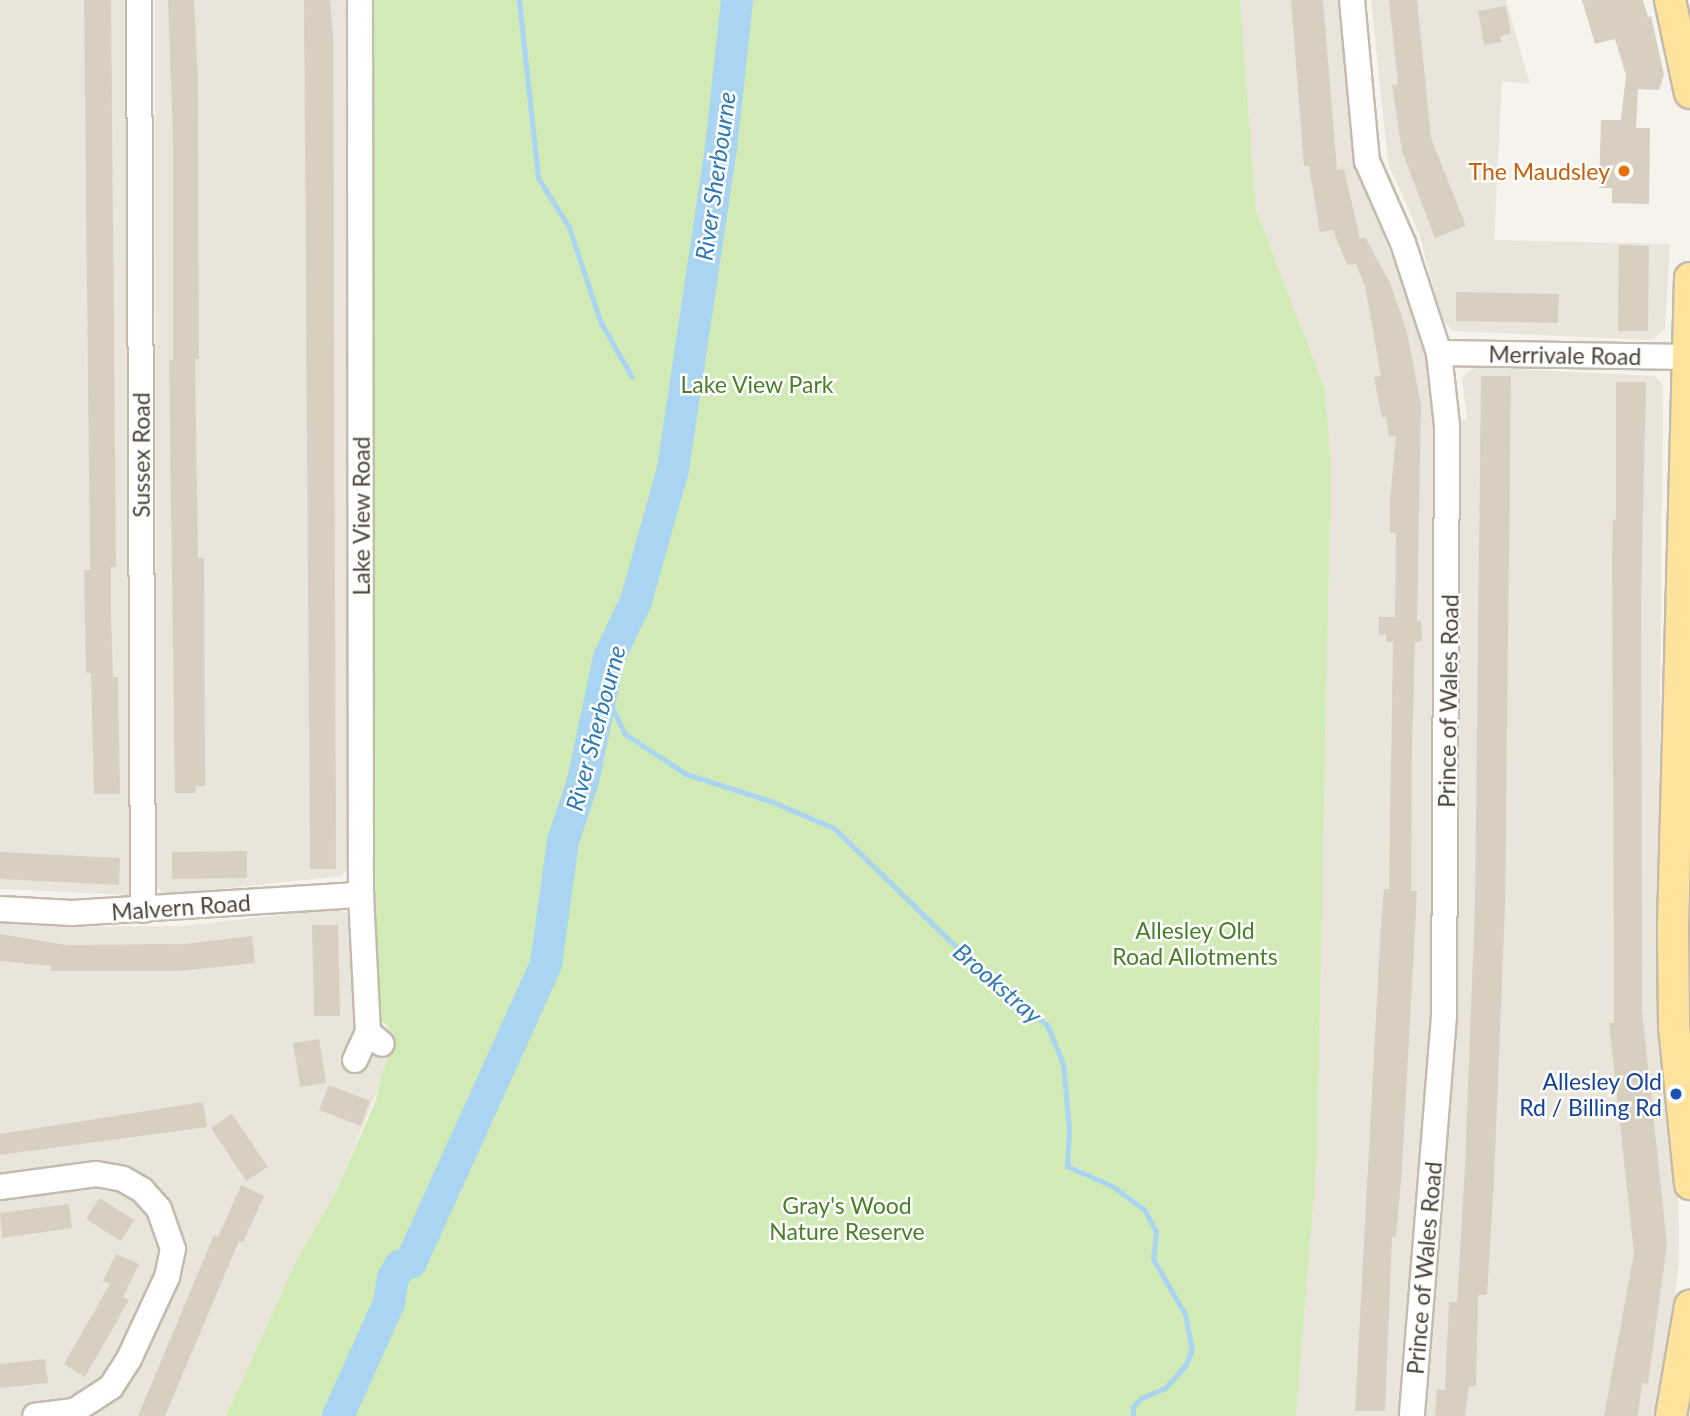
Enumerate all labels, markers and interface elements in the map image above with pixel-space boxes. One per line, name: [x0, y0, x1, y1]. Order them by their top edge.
water label: River Sherbourne: [689, 90, 741, 262]
place label: The Maudsley: [1469, 157, 1610, 185]
marker: The Maudsley: [1616, 163, 1632, 179]
street label: Merrivale Road: [1488, 340, 1642, 370]
park label: Lake View Park: [680, 370, 834, 398]
street label: Sussex Road: [127, 392, 155, 518]
street label: Lake View Road: [347, 436, 375, 596]
street label: Prince of Wales Road: [1432, 594, 1464, 808]
water label: River Sherbourne: [559, 642, 631, 814]
street label: Malvern Road: [110, 888, 252, 926]
park label: Allesley Old Road Allotments: [1112, 916, 1278, 970]
water label: Brookstray: [948, 937, 1048, 1029]
place label: Allesley Old Rd / Billing Rd: [1519, 1067, 1662, 1121]
marker: Allesley Old Rd / Billing Rd: [1668, 1086, 1684, 1102]
street label: Prince of Wales Road: [1401, 1160, 1447, 1376]
park label: Gray's Wood Nature Reserve: [769, 1191, 925, 1245]

